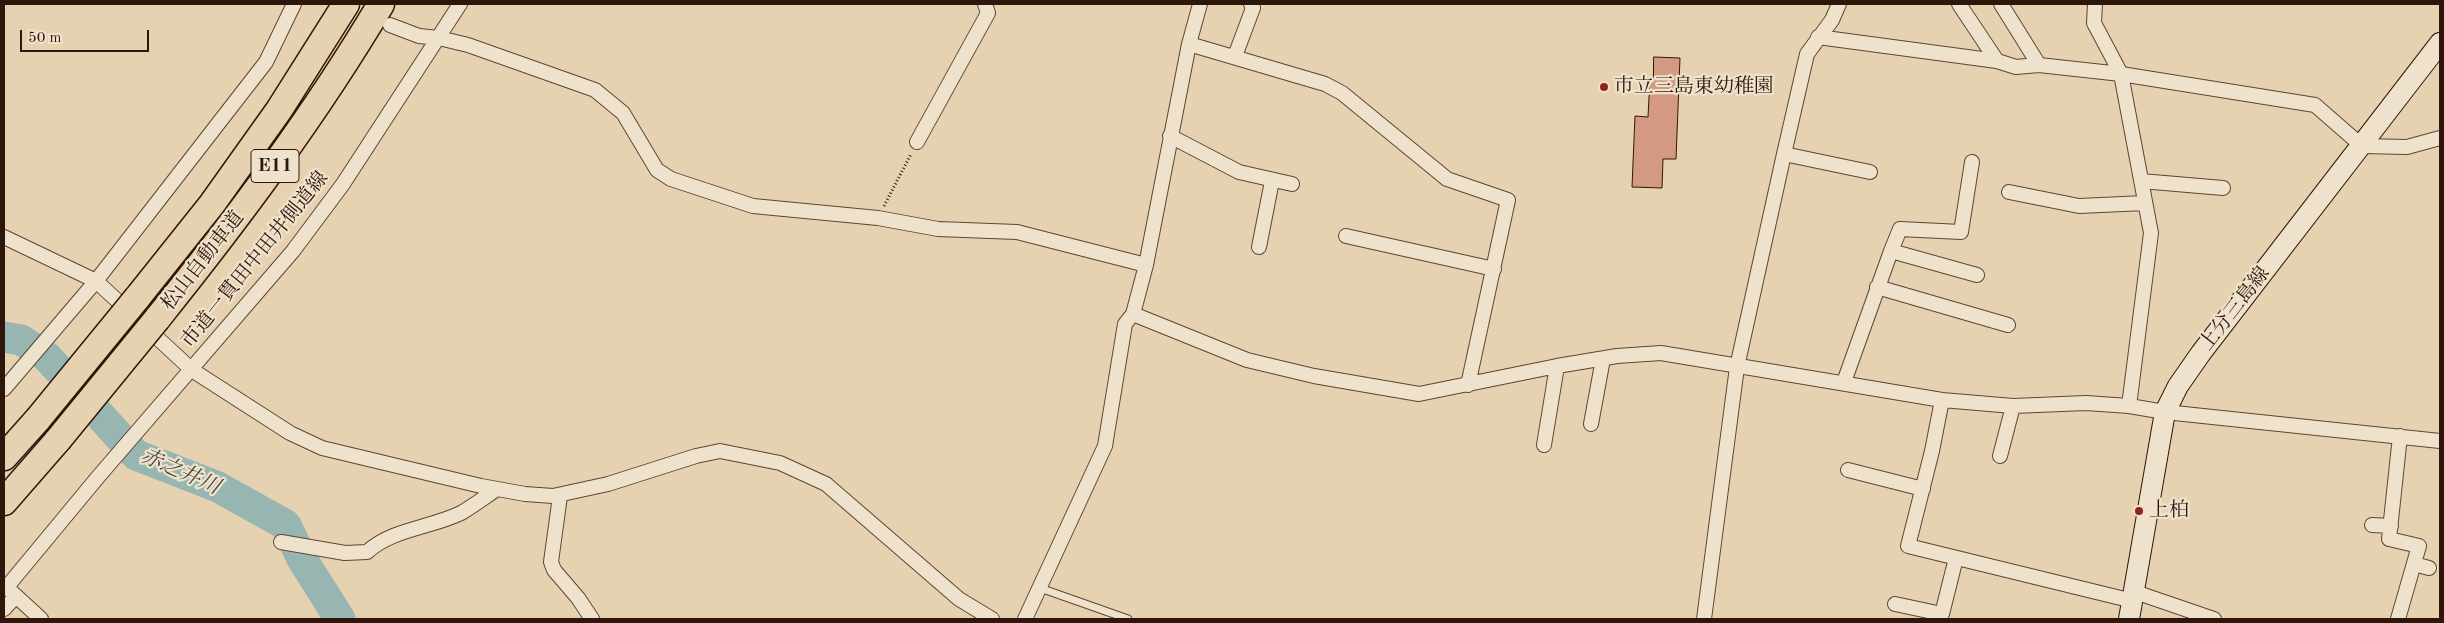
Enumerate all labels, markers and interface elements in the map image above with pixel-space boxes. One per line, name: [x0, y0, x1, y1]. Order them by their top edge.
scale bar: [22, 20, 151, 52]
text: 50 m: [28, 31, 62, 46]
place label: 市立三島東幼稚園: [1614, 75, 1774, 99]
marker: 市立三島東幼稚園: [1598, 81, 1610, 93]
road number: E11: [251, 150, 299, 182]
street label: 市道一貫田中田井側道線: [176, 167, 334, 353]
street label: 松山自動車道: [157, 206, 249, 316]
street label: 上分三島線: [2195, 262, 2275, 356]
water label: 赤之井川: [137, 443, 223, 501]
place label: 上柏: [2149, 499, 2189, 523]
marker: 上柏: [2133, 505, 2145, 517]

